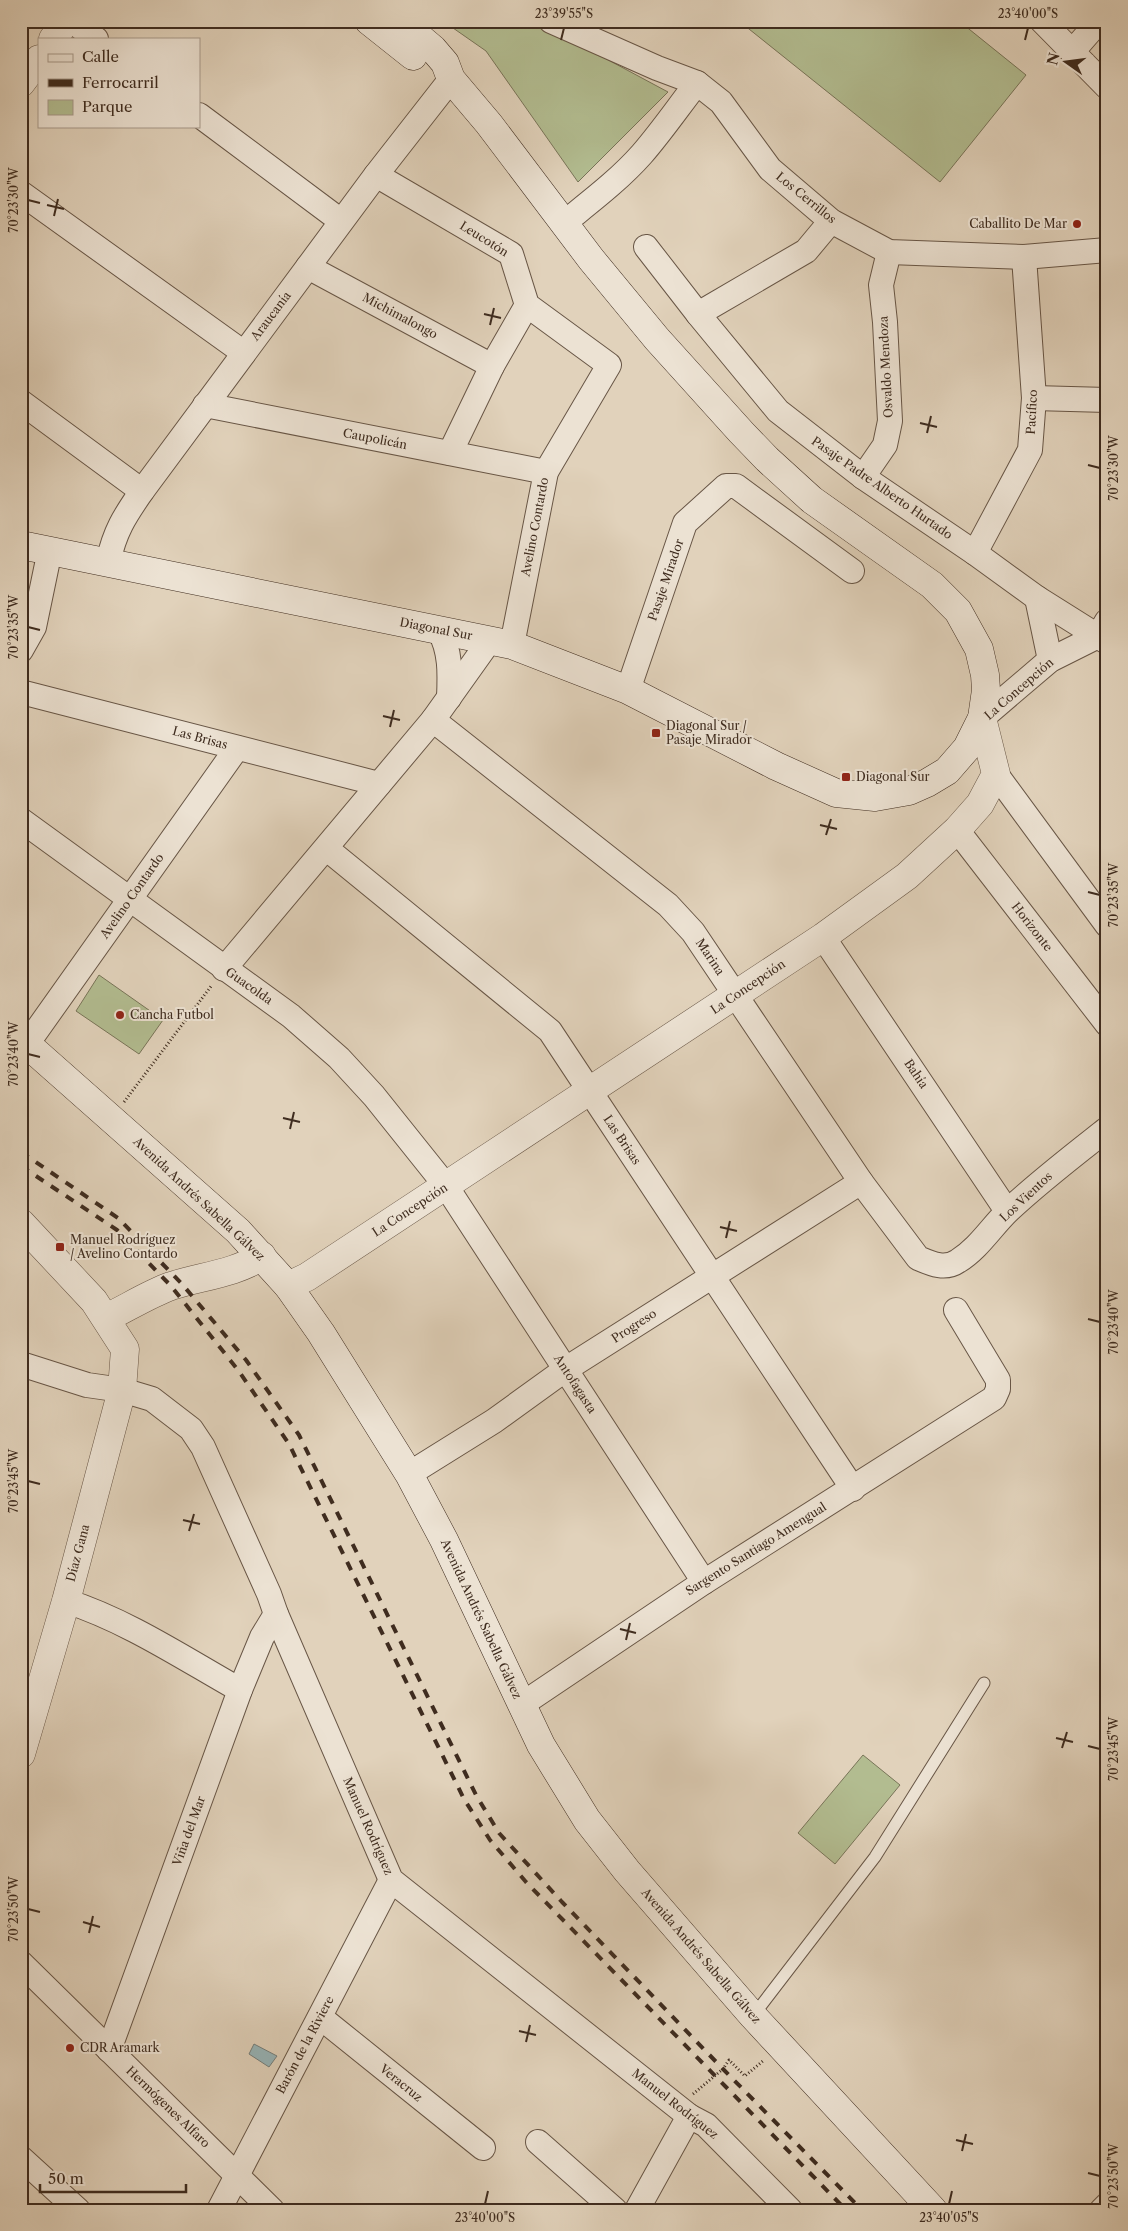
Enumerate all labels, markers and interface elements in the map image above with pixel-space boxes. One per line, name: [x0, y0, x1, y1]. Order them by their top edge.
text: 23°39'55"S: [535, 6, 593, 21]
text: 23°40'00"S: [998, 6, 1058, 21]
legend: [38, 38, 200, 128]
north arrow: [1040, 38, 1090, 88]
text: Calle: [82, 47, 119, 66]
text: N: [1043, 51, 1064, 67]
text: Ferrocarril: [82, 73, 159, 92]
text: Parque: [82, 97, 132, 116]
text: 70°23'30"W: [6, 166, 21, 233]
street label: Los Cerrillos: [773, 169, 839, 226]
place label: Caballito De Mar: [969, 216, 1067, 231]
street label: Leucotón: [457, 218, 512, 260]
marker: Caballito De Mar: [1071, 218, 1083, 230]
street label: Araucanía: [247, 288, 294, 344]
street label: Michimalongo: [360, 289, 440, 342]
street label: Osvaldo Mendoza: [875, 315, 896, 418]
street label: Pacífico: [1023, 389, 1040, 435]
street label: Caupolicán: [342, 425, 409, 452]
street label: Pasaje Padre Alberto Hurtado: [809, 433, 956, 542]
text: 70°23'30"W: [1106, 434, 1121, 501]
street label: Avelino Contardo: [517, 476, 551, 579]
street label: Pasaje Mirador: [644, 537, 687, 623]
text: 70°23'35"W: [6, 594, 21, 659]
street label: Diagonal Sur: [399, 614, 474, 643]
street label: La Concepción: [981, 654, 1057, 723]
place label: Diagonal Sur / Pasaje Mirador: [666, 718, 752, 747]
street label: Las Brisas: [171, 723, 229, 752]
marker: Diagonal Sur / Pasaje Mirador: [650, 727, 662, 739]
place label: Diagonal Sur: [856, 769, 930, 784]
marker: Diagonal Sur: [840, 771, 852, 783]
street label: Avelino Contardo: [96, 850, 167, 942]
text: 70°23'35"W: [1106, 862, 1121, 927]
street label: Horizonte: [1009, 899, 1056, 954]
street label: Marina: [693, 936, 728, 978]
street label: La Concepción: [708, 956, 788, 1017]
street label: Guacolda: [223, 964, 276, 1008]
place label: Cancha Futbol: [130, 1007, 214, 1022]
marker: Cancha Futbol: [114, 1009, 126, 1021]
text: 70°23'40"W: [6, 1021, 21, 1087]
street label: Bahía: [901, 1056, 932, 1092]
street label: Las Brisas: [600, 1112, 644, 1167]
street label: Avenida Andrés Sabella Gálvez: [130, 1133, 268, 1264]
street label: Los Vientos: [996, 1168, 1055, 1225]
street label: La Concepción: [369, 1179, 451, 1239]
place label: Manuel Rodríguez / Avelino Contardo: [70, 1232, 178, 1261]
marker: Manuel Rodríguez / Avelino Contardo: [54, 1241, 66, 1253]
text: 70°23'40"W: [1106, 1289, 1121, 1355]
street label: Progreso: [608, 1305, 659, 1346]
street label: Antofagasta: [550, 1351, 600, 1416]
text: 70°23'45"W: [6, 1448, 21, 1513]
street label: Sargento Santiago Amengual: [683, 1499, 829, 1598]
street label: Díaz Gana: [63, 1522, 93, 1583]
street label: Avenida Andrés Sabella Gálvez: [437, 1536, 525, 1701]
text: 70°23'45"W: [1106, 1716, 1121, 1781]
street label: Manuel Rodríguez: [340, 1775, 397, 1877]
street label: Viña del Mar: [169, 1794, 208, 1869]
text: 70°23'50"W: [6, 1876, 21, 1942]
street label: Avenida Andrés Sabella Gálvez: [638, 1884, 764, 2026]
street label: Barón de la Riviere: [272, 1993, 337, 2096]
place label: CDR Aramark: [80, 2040, 161, 2055]
marker: CDR Aramark: [64, 2042, 76, 2054]
street label: Veracruz: [376, 2060, 426, 2104]
street label: Hermógenes Alfaro: [123, 2063, 213, 2151]
street label: Manuel Rodríguez: [629, 2065, 721, 2142]
text: 70°23'50"W: [1106, 2143, 1121, 2209]
scale bar: [40, 2161, 186, 2193]
text: 50 m: [48, 2169, 84, 2188]
text: 23°40'00"S: [455, 2210, 515, 2225]
text: 23°40'05"S: [919, 2210, 979, 2225]

